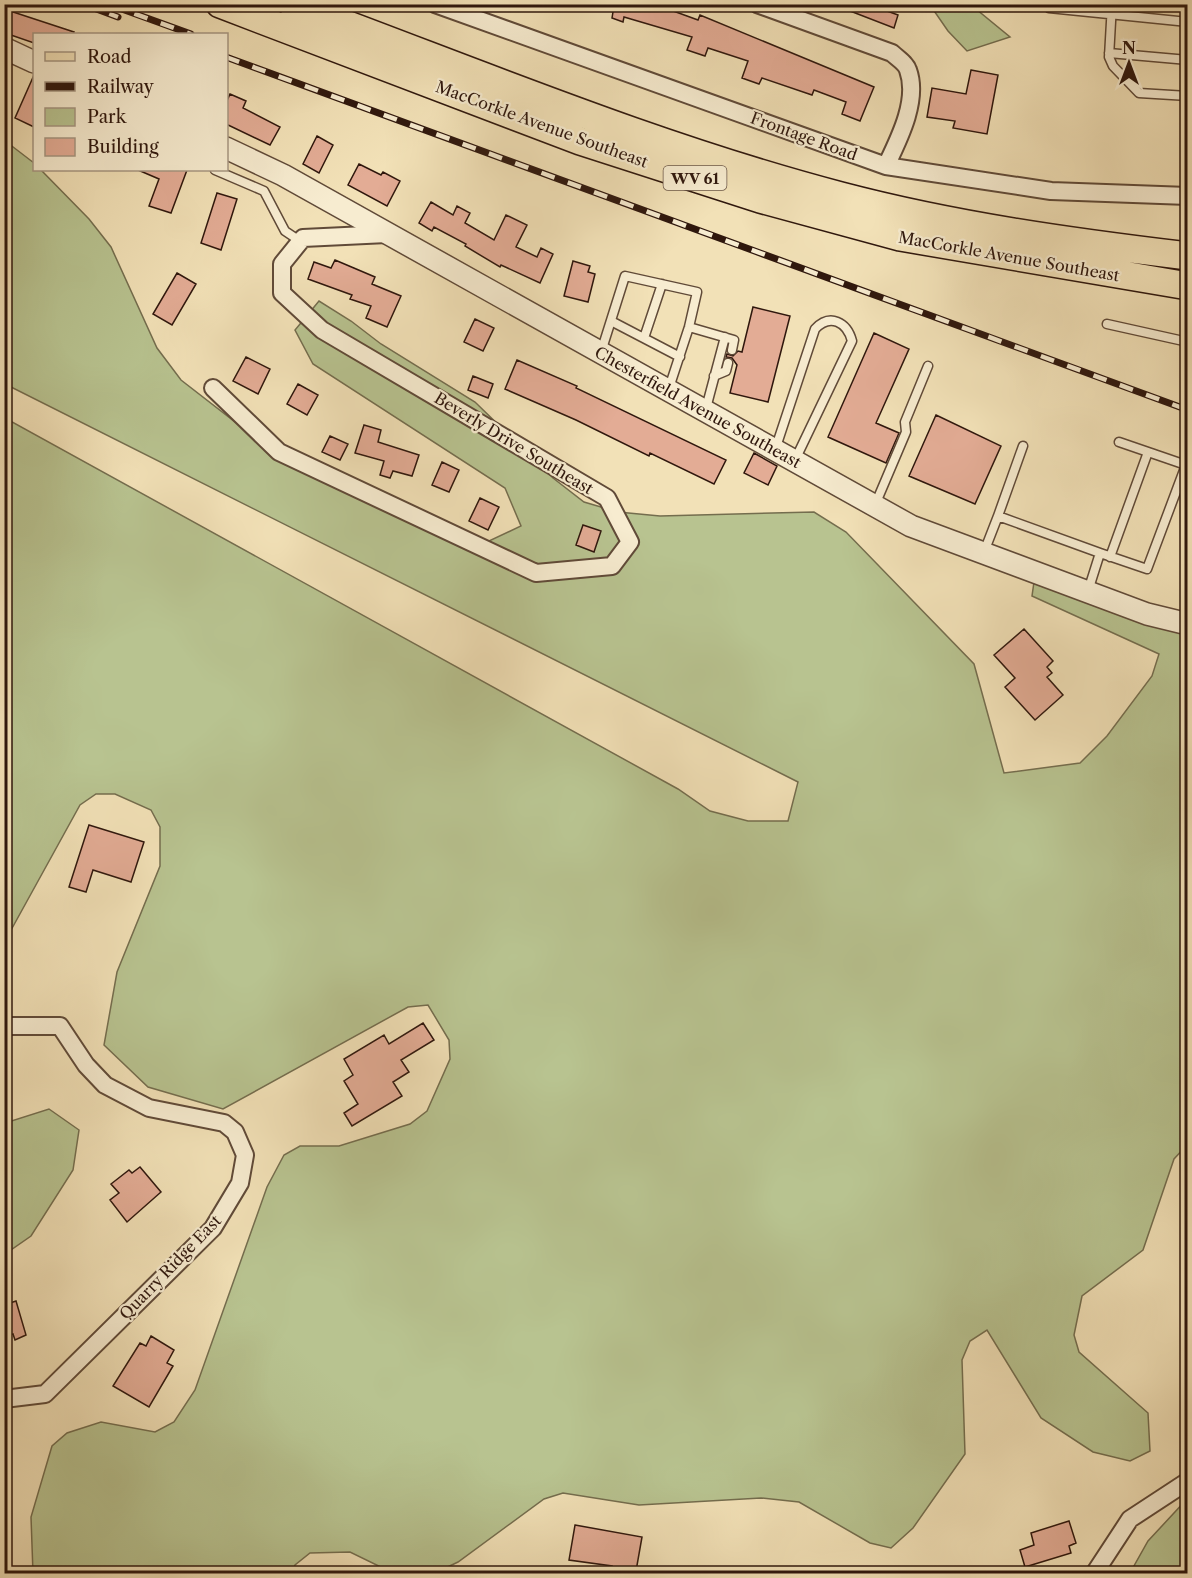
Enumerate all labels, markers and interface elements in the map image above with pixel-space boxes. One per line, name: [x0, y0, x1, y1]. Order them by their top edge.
legend: [33, 33, 228, 171]
north arrow: [1099, 33, 1159, 93]
text: N: [1122, 38, 1136, 58]
text: Road: [87, 46, 132, 68]
text: Railway: [87, 76, 155, 98]
street label: MacCorkle Avenue Southeast: [433, 76, 651, 172]
text: Park: [87, 106, 128, 128]
street label: Frontage Road: [748, 107, 860, 165]
text: Building: [87, 136, 159, 158]
road number: WV 61: [664, 166, 726, 190]
street label: MacCorkle Avenue Southeast: [897, 227, 1122, 285]
street label: Chesterfield Avenue Southeast: [591, 342, 805, 472]
street label: Beverly Drive Southeast: [431, 388, 597, 499]
street label: Quarry Ridge East: [115, 1210, 225, 1323]

